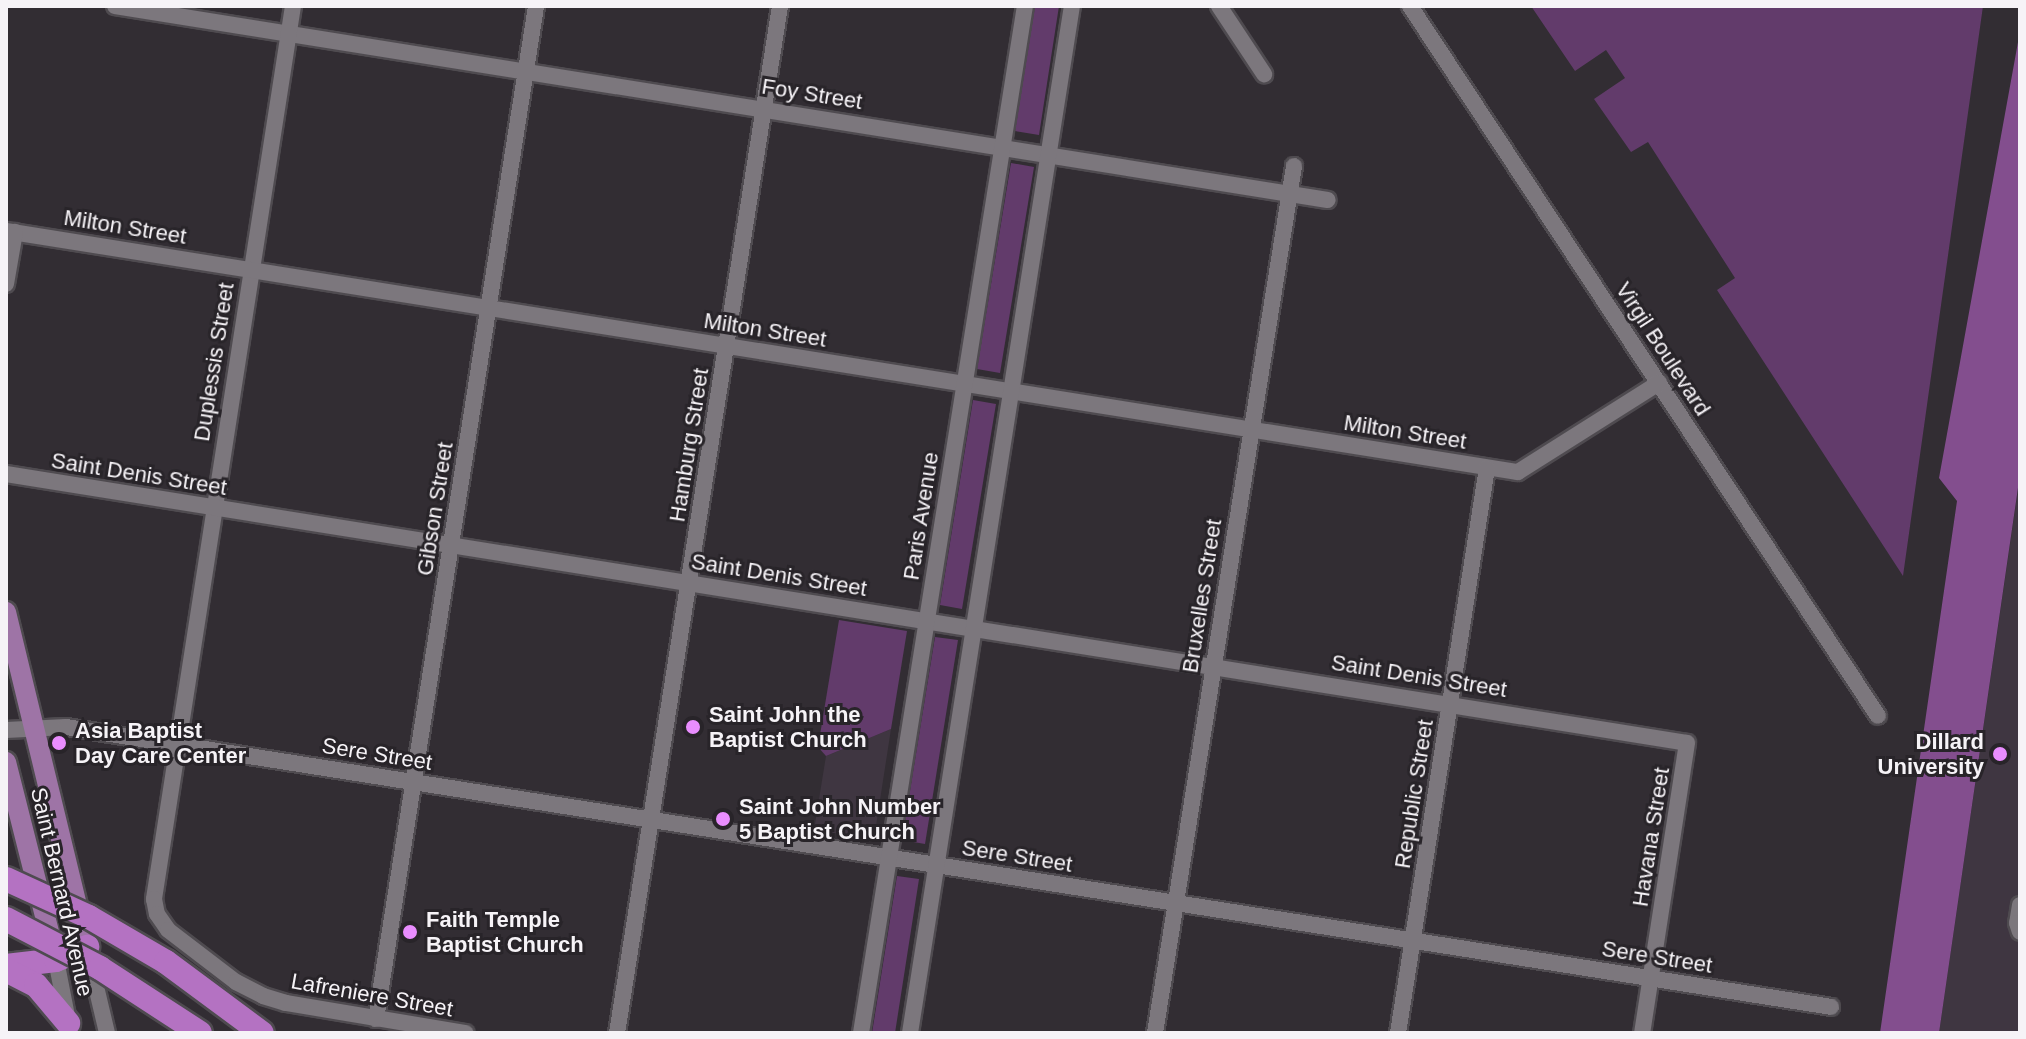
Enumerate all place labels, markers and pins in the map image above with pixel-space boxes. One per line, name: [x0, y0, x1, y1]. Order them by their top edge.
place label: Saint John the Baptist Church: [709, 701, 867, 752]
place label: Asia Baptist Day Care Center: [75, 717, 246, 768]
marker: Saint John the Baptist Church: [684, 718, 702, 736]
place label: Dillard University: [1878, 728, 1984, 780]
marker: Asia Baptist Day Care Center: [50, 734, 68, 752]
marker: Dillard University: [1991, 745, 2009, 763]
place label: Saint John Number 5 Baptist Church: [739, 793, 941, 844]
marker: Saint John Number 5 Baptist Church: [714, 810, 732, 828]
place label: Faith Temple Baptist Church: [426, 906, 584, 958]
marker: Faith Temple Baptist Church: [401, 923, 419, 941]

